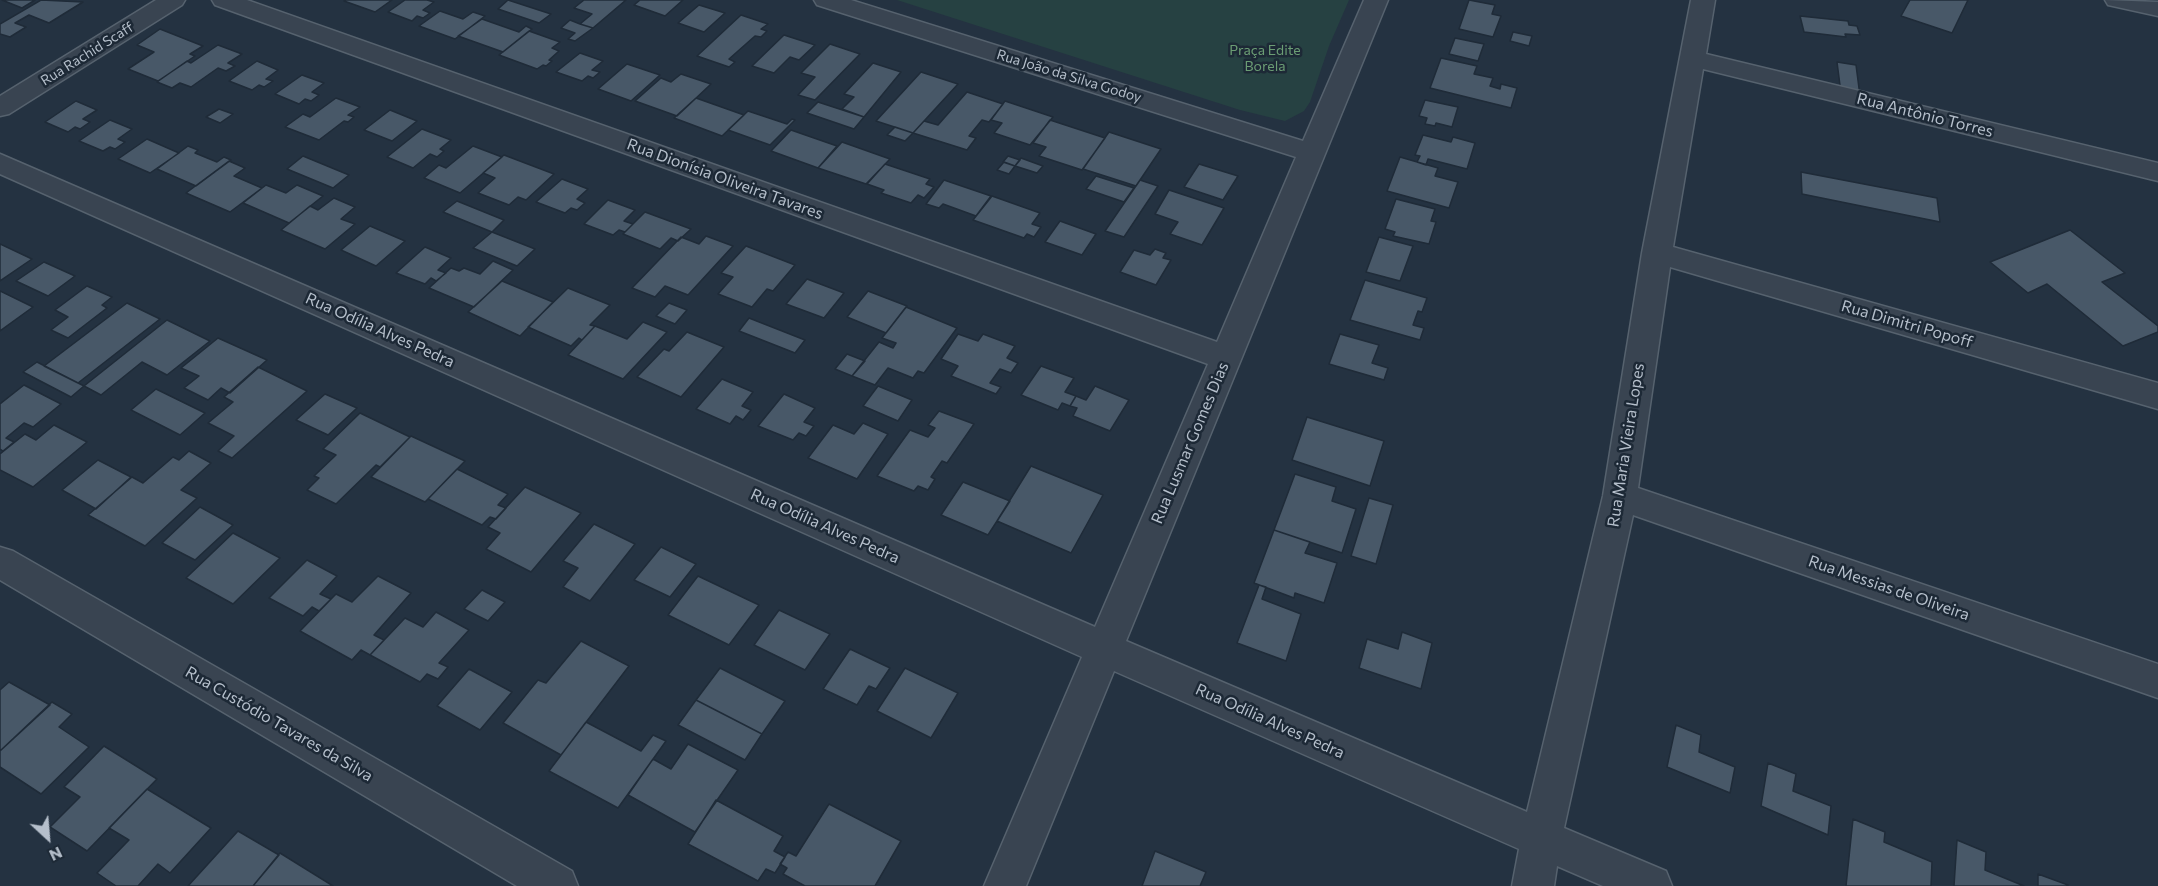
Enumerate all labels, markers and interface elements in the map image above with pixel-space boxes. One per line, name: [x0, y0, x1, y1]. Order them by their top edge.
street label: Rua Rachid Scaff: [37, 19, 137, 89]
park label: Praça Edite Borela: [1229, 42, 1301, 74]
street label: Rua João da Silva Godoy: [995, 46, 1143, 106]
street label: Rua Antônio Torres: [1855, 89, 1995, 141]
street label: Rua Dionísia Oliveira Tavares: [624, 135, 826, 223]
street label: Rua Odília Alves Pedra: [303, 289, 457, 371]
street label: Rua Dimitri Popoff: [1839, 296, 1975, 352]
street label: Rua Lusmar Gomes Dias: [1147, 359, 1233, 527]
street label: Rua Maria Vieira Lopes: [1604, 362, 1648, 528]
street label: Rua Odília Alves Pedra: [748, 485, 902, 567]
street label: Rua Messias de Oliveira: [1806, 551, 1972, 625]
street label: Rua Custódio Tavares da Silva: [182, 662, 376, 786]
street label: Rua Odília Alves Pedra: [1193, 680, 1347, 762]
north arrow: [18, 808, 78, 868]
text: N: [47, 843, 66, 866]

